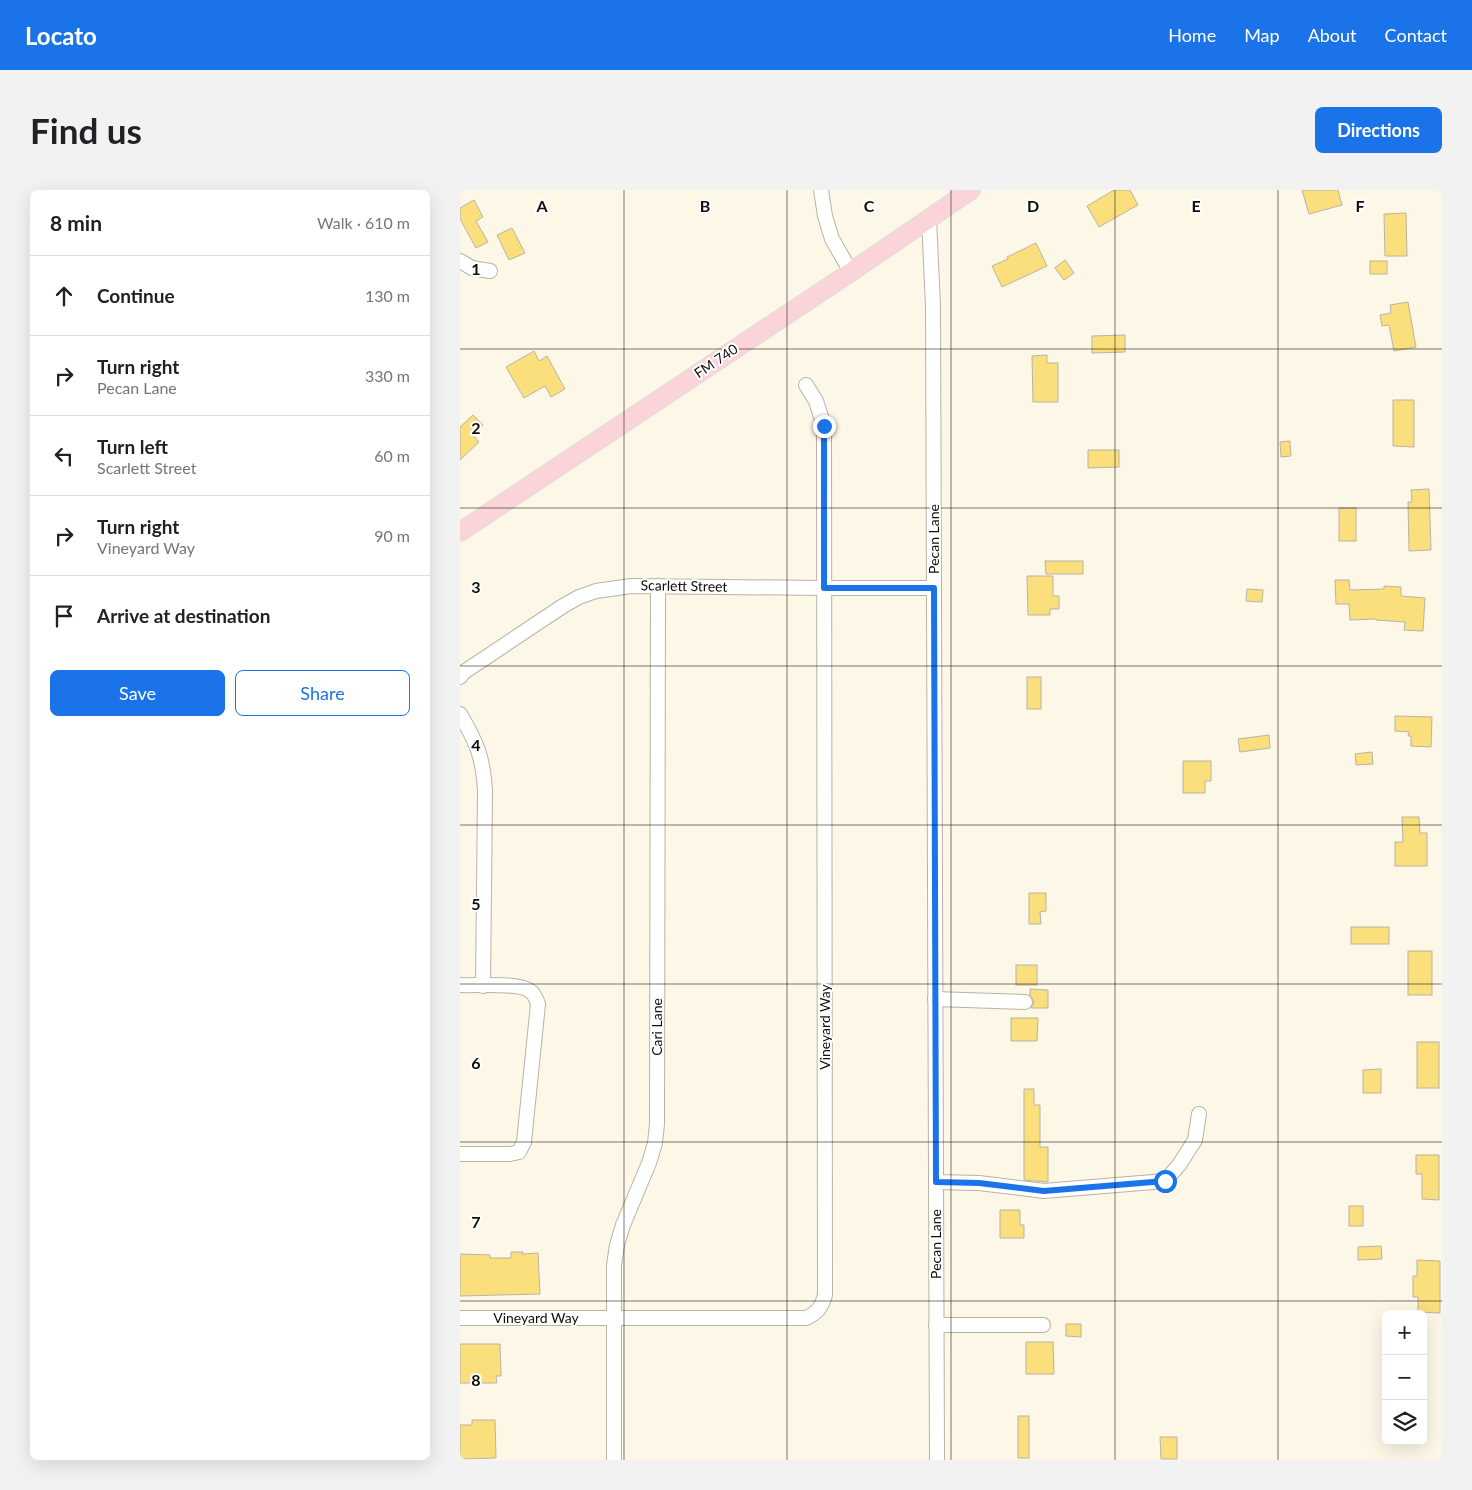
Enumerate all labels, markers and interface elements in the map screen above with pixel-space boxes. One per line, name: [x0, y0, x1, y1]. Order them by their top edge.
text: Locato: [25, 21, 97, 50]
text: Home: [1168, 24, 1216, 46]
text: Map: [1244, 24, 1280, 46]
text: About: [1308, 24, 1357, 46]
text: Contact: [1385, 24, 1447, 46]
button: Directions: [1315, 107, 1442, 153]
text: Find us: [30, 109, 142, 151]
text: A: [535, 196, 548, 215]
text: B: [700, 196, 710, 215]
text: C: [864, 196, 875, 215]
text: D: [1027, 196, 1039, 215]
text: E: [1191, 196, 1201, 215]
text: F: [1355, 196, 1365, 215]
text: 8 min: [50, 210, 102, 235]
text: Walk · 610 m: [317, 213, 410, 232]
text: 1: [471, 259, 481, 278]
icon: ahead: [50, 282, 78, 310]
text: Continue: [97, 284, 175, 307]
text: 130 m: [365, 286, 410, 305]
street label: FM 740: [691, 340, 741, 381]
text: Turn right: [97, 355, 179, 378]
icon: right: [50, 362, 78, 390]
text: 330 m: [365, 366, 410, 385]
text: Pecan Lane: [97, 378, 177, 397]
route end: [813, 415, 836, 438]
text: 2: [471, 418, 481, 437]
text: Turn left: [97, 435, 168, 458]
icon: left: [50, 442, 78, 470]
text: 60 m: [374, 446, 410, 465]
text: Scarlett Street: [97, 458, 196, 477]
street label: Pecan Lane: [925, 504, 942, 574]
text: Turn right: [97, 515, 179, 538]
icon: right: [50, 522, 78, 550]
text: 90 m: [374, 526, 410, 545]
text: Vineyard Way: [97, 538, 195, 557]
street label: Scarlett Street: [640, 576, 728, 595]
text: 3: [471, 577, 481, 596]
icon: arrive: [50, 602, 78, 630]
text: Arrive at destination: [97, 604, 270, 627]
button: Save: [50, 670, 225, 716]
button: Share: [235, 670, 410, 716]
text: 4: [471, 735, 481, 754]
text: 5: [471, 894, 481, 913]
street label: Vineyard Way: [816, 983, 833, 1070]
street label: Cari Lane: [648, 998, 665, 1056]
text: 6: [471, 1053, 481, 1072]
route start: [1154, 1170, 1177, 1193]
street label: Pecan Lane: [927, 1209, 944, 1279]
text: 7: [471, 1212, 481, 1231]
street label: Vineyard Way: [493, 1309, 580, 1326]
map controls: [1382, 1310, 1427, 1445]
button: +: [1382, 1310, 1427, 1355]
button: −: [1382, 1355, 1427, 1400]
text: 8: [471, 1370, 481, 1389]
button: layers: [1382, 1400, 1427, 1445]

